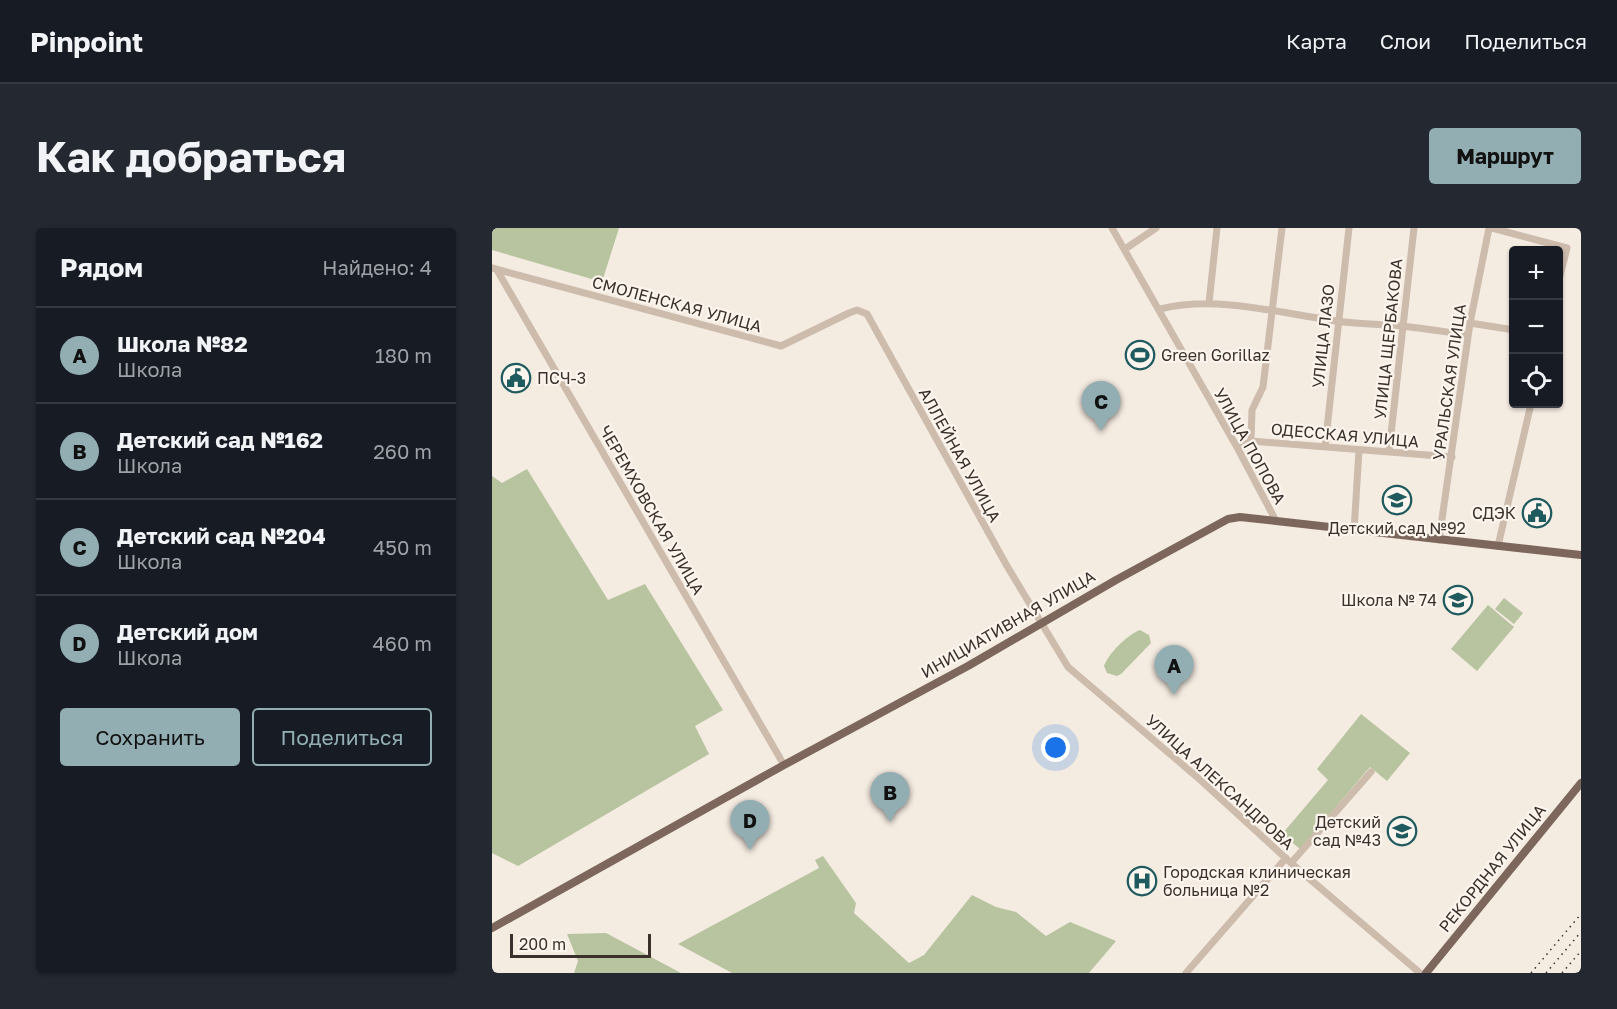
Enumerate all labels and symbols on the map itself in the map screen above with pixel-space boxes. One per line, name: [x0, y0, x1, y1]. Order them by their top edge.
street label: УЛИЦА ЩЕРБАКОВА: [1370, 257, 1406, 421]
street label: СМОЛЕНСКАЯ УЛИЦА: [590, 272, 764, 336]
street label: УЛИЦА ЛАЗО: [1308, 283, 1338, 389]
street label: УРАЛЬСКАЯ УЛИЦА: [1428, 302, 1470, 462]
sports icon: Green Gorillaz: [1124, 339, 1156, 371]
place label: Green Gorillaz: [1161, 345, 1270, 365]
public building icon: ПСЧ-3: [500, 362, 532, 394]
place label: ПСЧ-3: [537, 368, 586, 388]
pin: C: [1082, 382, 1120, 431]
street label: АЛЛЕЙНАЯ УЛИЦА: [915, 384, 1005, 526]
street label: УЛИЦА ПОПОВА: [1210, 384, 1290, 508]
street label: ОДЕССКАЯ УЛИЦА: [1270, 419, 1420, 451]
street label: ЧЕРЕМХОВСКАЯ УЛИЦА: [595, 422, 709, 598]
school or university icon: Детский сад №92: [1381, 484, 1413, 516]
public building icon: СДЭК: [1521, 497, 1553, 529]
place label: СДЭК: [1472, 503, 1516, 523]
place label: Детский сад №92: [1328, 518, 1466, 538]
street label: ИНИЦИАТИВНАЯ УЛИЦА: [917, 566, 1099, 682]
school or university icon: Школа № 74: [1442, 584, 1474, 616]
place label: Школа № 74: [1341, 590, 1437, 610]
pin: A: [1154, 646, 1194, 695]
street label: УЛИЦА АЛЕКСАНДРОВА: [1142, 710, 1298, 854]
your location: [1041, 733, 1070, 762]
pin: B: [870, 772, 910, 822]
pin: D: [730, 800, 770, 850]
street label: РЕКОРДНАЯ УЛИЦА: [1434, 800, 1550, 936]
place label: Детский сад №43: [1313, 812, 1381, 850]
school or university icon: Детский сад №43: [1386, 815, 1418, 847]
place label: Городская клиническая больница №2: [1163, 862, 1351, 900]
hospital icon: Городская клиническая больница №2: [1126, 865, 1158, 897]
scale bar: [510, 931, 651, 958]

